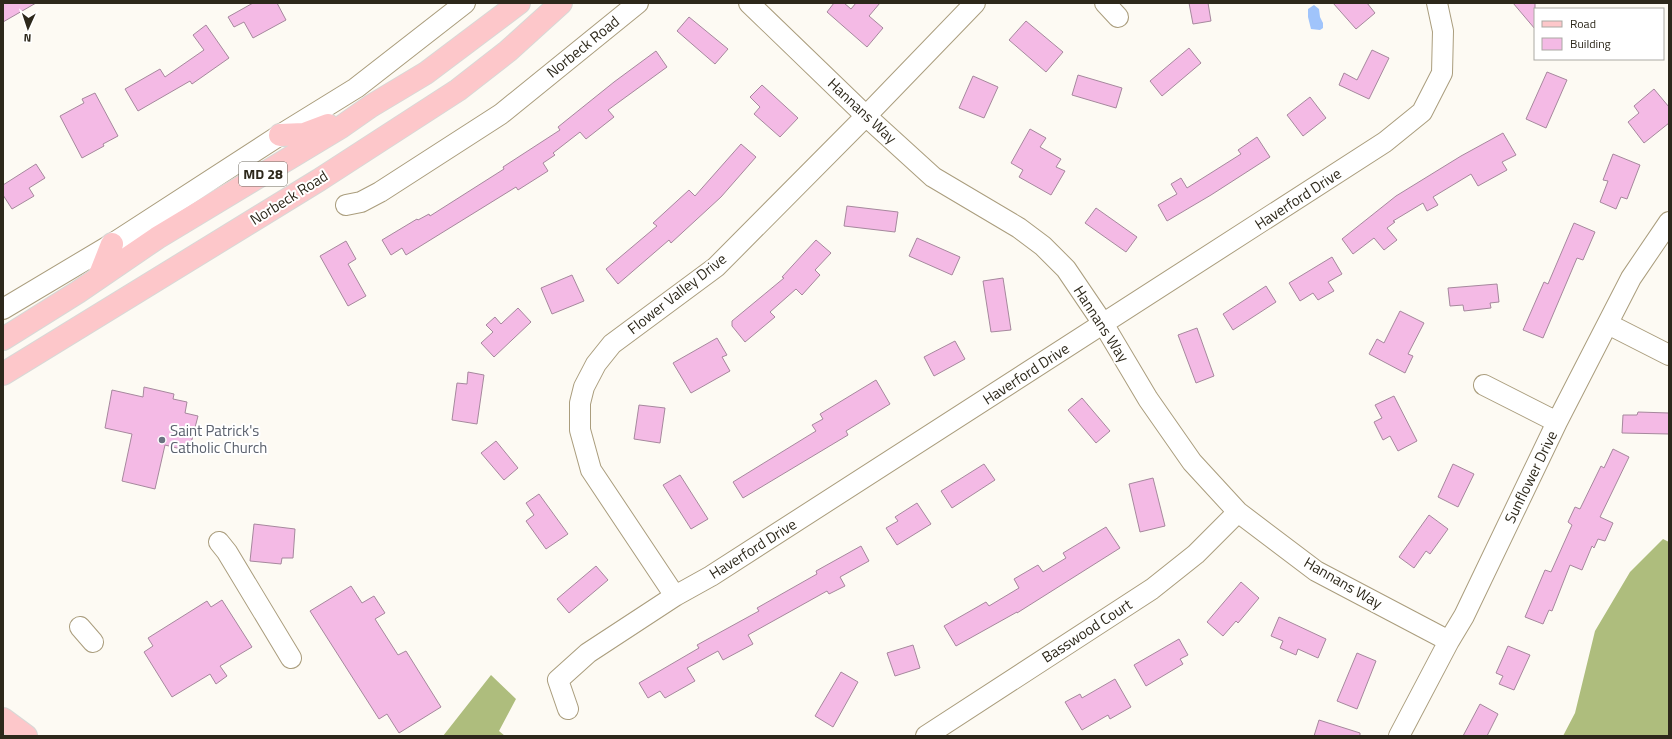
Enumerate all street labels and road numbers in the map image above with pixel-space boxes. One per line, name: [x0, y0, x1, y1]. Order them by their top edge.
street label: Norbeck Road: [541, 10, 624, 83]
street label: Hannans Way: [823, 72, 902, 149]
road number: MD 28: [239, 162, 287, 186]
street label: Haverford Drive: [1250, 162, 1346, 235]
street label: Norbeck Road: [245, 164, 332, 231]
street label: Flower Valley Drive: [622, 248, 731, 340]
street label: Hannans Way: [1068, 281, 1135, 367]
street label: Haverford Drive: [978, 337, 1074, 410]
street label: Sunflower Drive: [1498, 427, 1563, 527]
street label: Haverford Drive: [705, 513, 801, 585]
street label: Hannans Way: [1300, 551, 1387, 614]
street label: Basswood Court: [1037, 592, 1137, 668]

